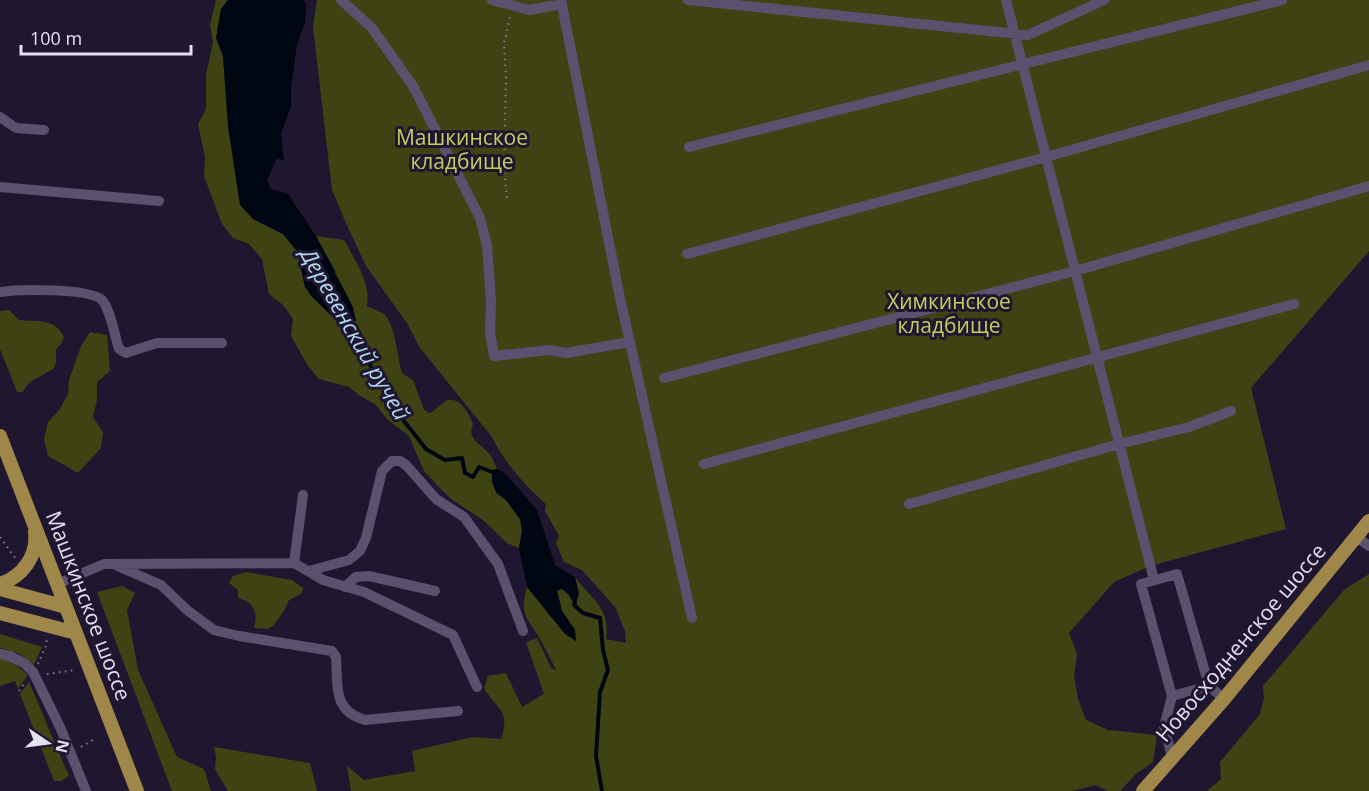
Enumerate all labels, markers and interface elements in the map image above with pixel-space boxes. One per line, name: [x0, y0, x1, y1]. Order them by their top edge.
scale bar: [21, 18, 190, 56]
text: 100 m: [30, 26, 82, 50]
park label: Машкинское кладбище: [396, 123, 528, 175]
water label: Деревенский ручей: [293, 240, 418, 426]
park label: Химкинское кладбище: [887, 287, 1011, 339]
street label: Машкинское шоссе: [40, 507, 138, 704]
street label: Новосходненское шоссе: [1149, 537, 1332, 747]
north arrow: [18, 713, 78, 773]
text: N: [50, 738, 75, 755]

